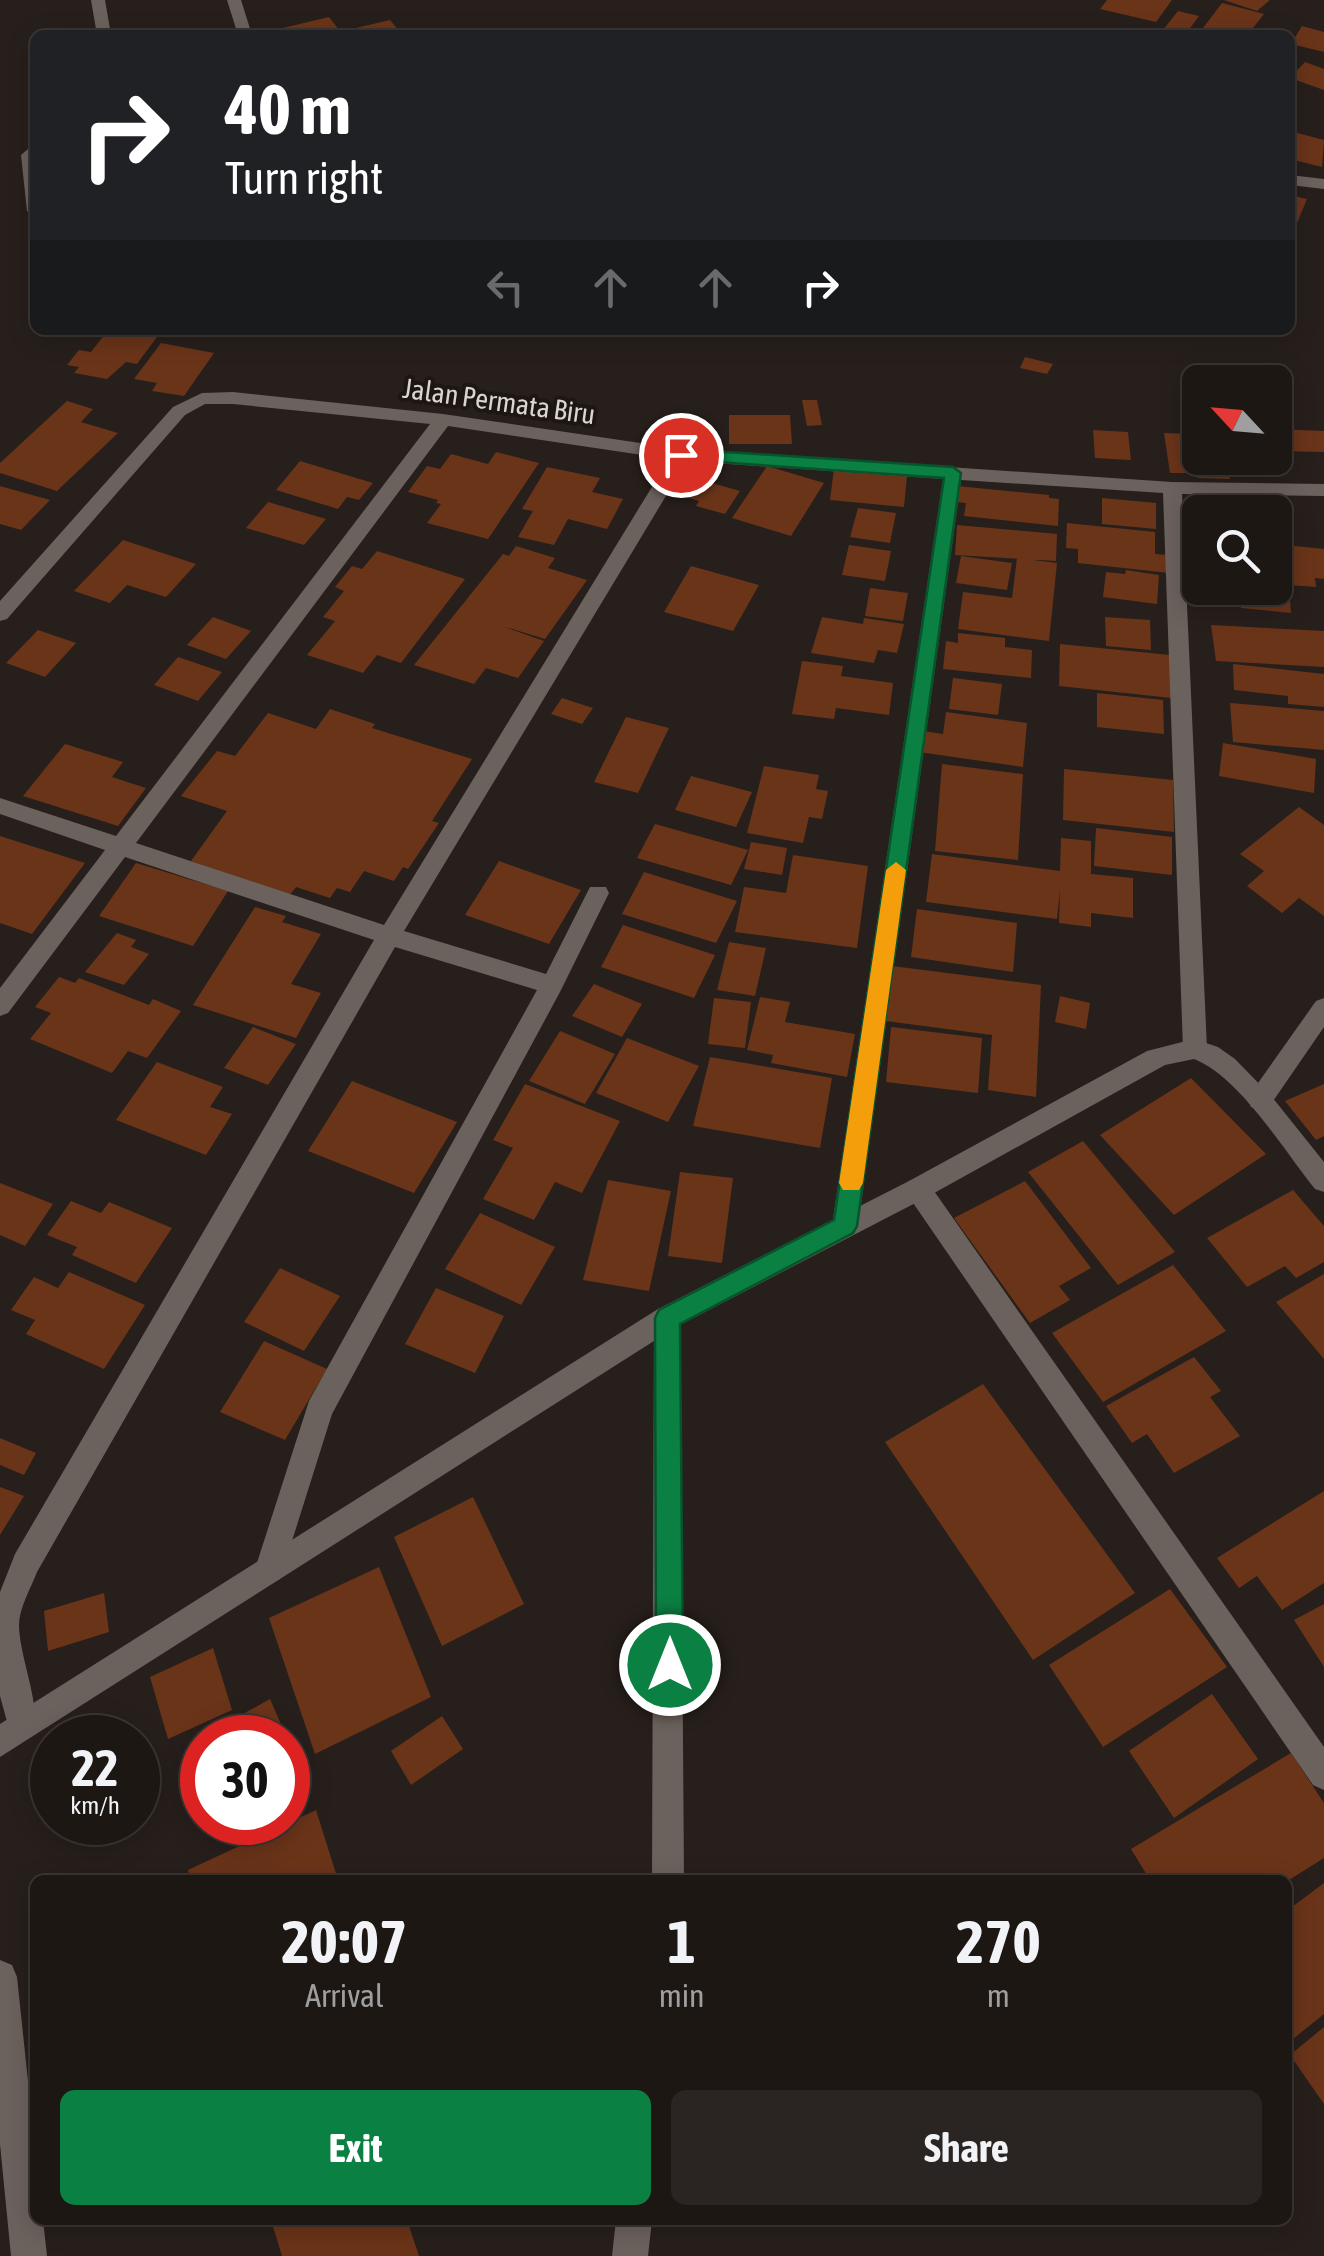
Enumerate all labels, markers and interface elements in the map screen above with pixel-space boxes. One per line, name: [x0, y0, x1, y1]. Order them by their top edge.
text: 40 m: [225, 69, 351, 149]
icon: right: [60, 70, 190, 200]
text: Turn right: [225, 152, 383, 204]
icon: left: [478, 260, 533, 315]
icon: ahead: [583, 260, 638, 315]
icon: ahead: [688, 260, 743, 315]
icon: right: [793, 260, 848, 315]
north arrow: [1182, 365, 1292, 475]
map controls: [1182, 365, 1292, 605]
street label: Jalan Permata Biru: [401, 372, 597, 430]
pin: [639, 413, 724, 498]
icon: arrive: [654, 428, 709, 483]
button: search: [1182, 495, 1292, 605]
position arrow: [618, 1613, 722, 1717]
speed limit sign: 30: [180, 1715, 310, 1845]
text: 22: [71, 1739, 118, 1797]
text: km/h: [70, 1791, 120, 1819]
text: 20:07: [281, 1907, 407, 1976]
text: 1: [668, 1907, 696, 1976]
text: 270: [956, 1907, 1041, 1976]
text: Arrival: [305, 1977, 383, 2014]
text: min: [659, 1977, 705, 2014]
text: m: [987, 1977, 1010, 2014]
button: Exit: [60, 2090, 651, 2205]
button: Share: [671, 2090, 1262, 2205]

